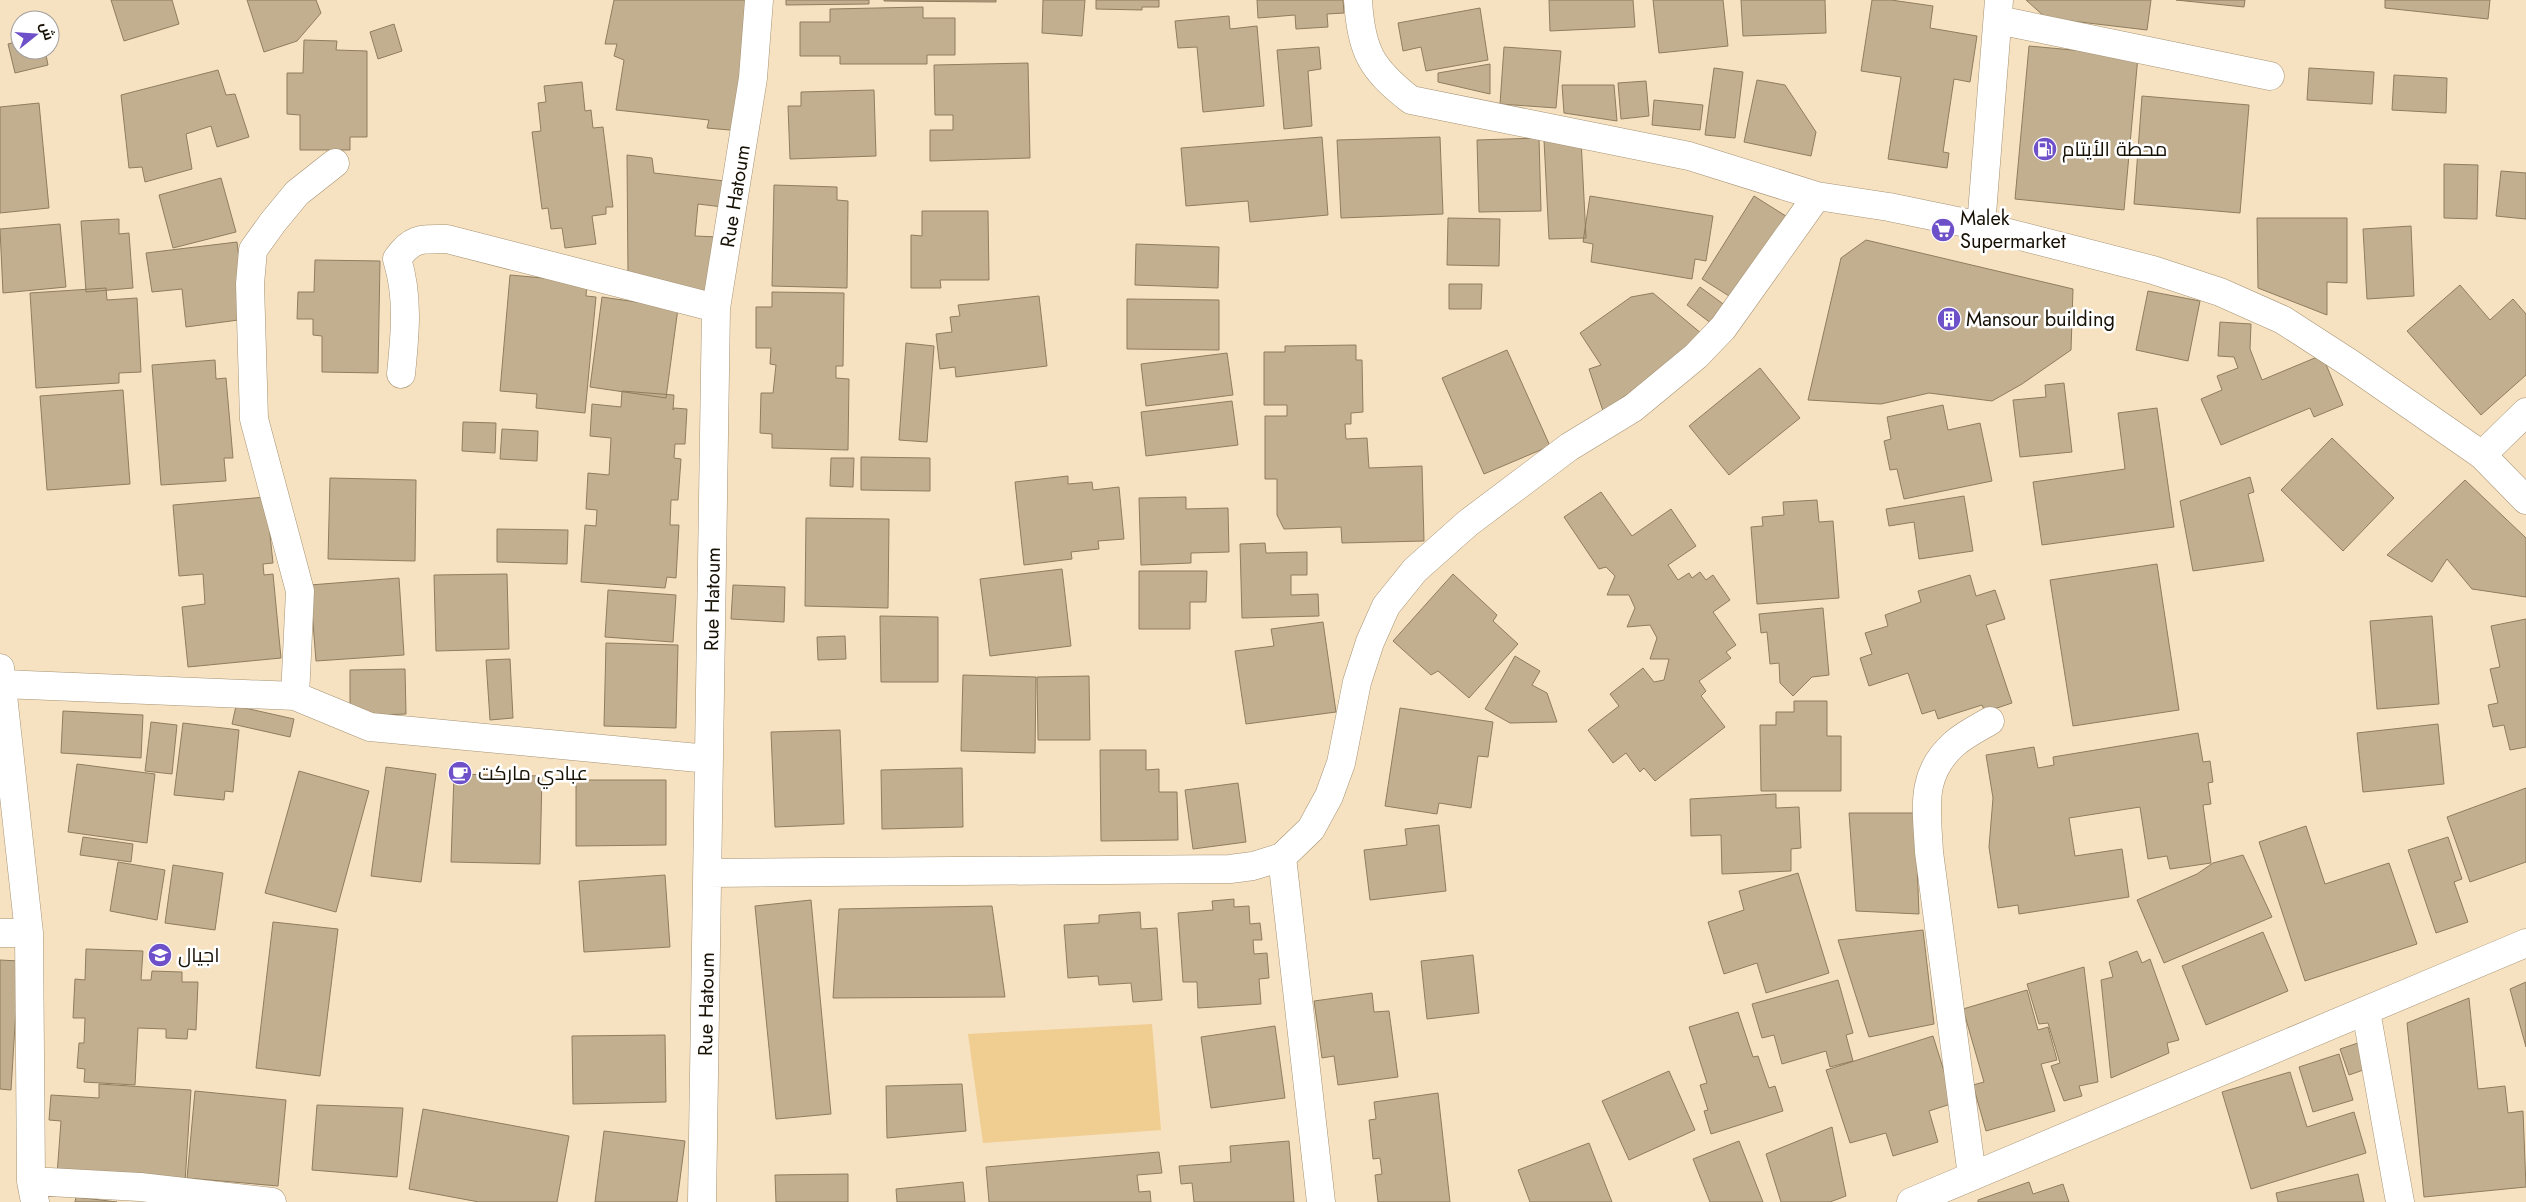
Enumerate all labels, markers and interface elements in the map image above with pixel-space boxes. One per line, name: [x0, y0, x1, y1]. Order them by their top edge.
north arrow: [10, 10, 60, 60]
text: ش: [35, 20, 60, 43]
place label: محطة الأيتام: [2062, 135, 2167, 164]
fuel station icon: محطة الأيتام: [2032, 136, 2058, 162]
street label: Rue Hatoum: [713, 143, 758, 250]
place label: Malek Supermarket: [1960, 204, 2066, 256]
supermarket icon: Malek Supermarket: [1930, 217, 1956, 243]
place label: Mansour building: [1966, 305, 2115, 334]
building icon: Mansour building: [1936, 306, 1962, 332]
street label: Rue Hatoum: [697, 547, 728, 651]
place label: عبادي ماركت: [478, 759, 588, 789]
cafe icon: عبادي ماركت: [447, 760, 473, 786]
place label: اجيال: [178, 941, 220, 970]
school or university icon: اجيال: [147, 942, 173, 968]
street label: Rue Hatoum: [691, 952, 722, 1056]

